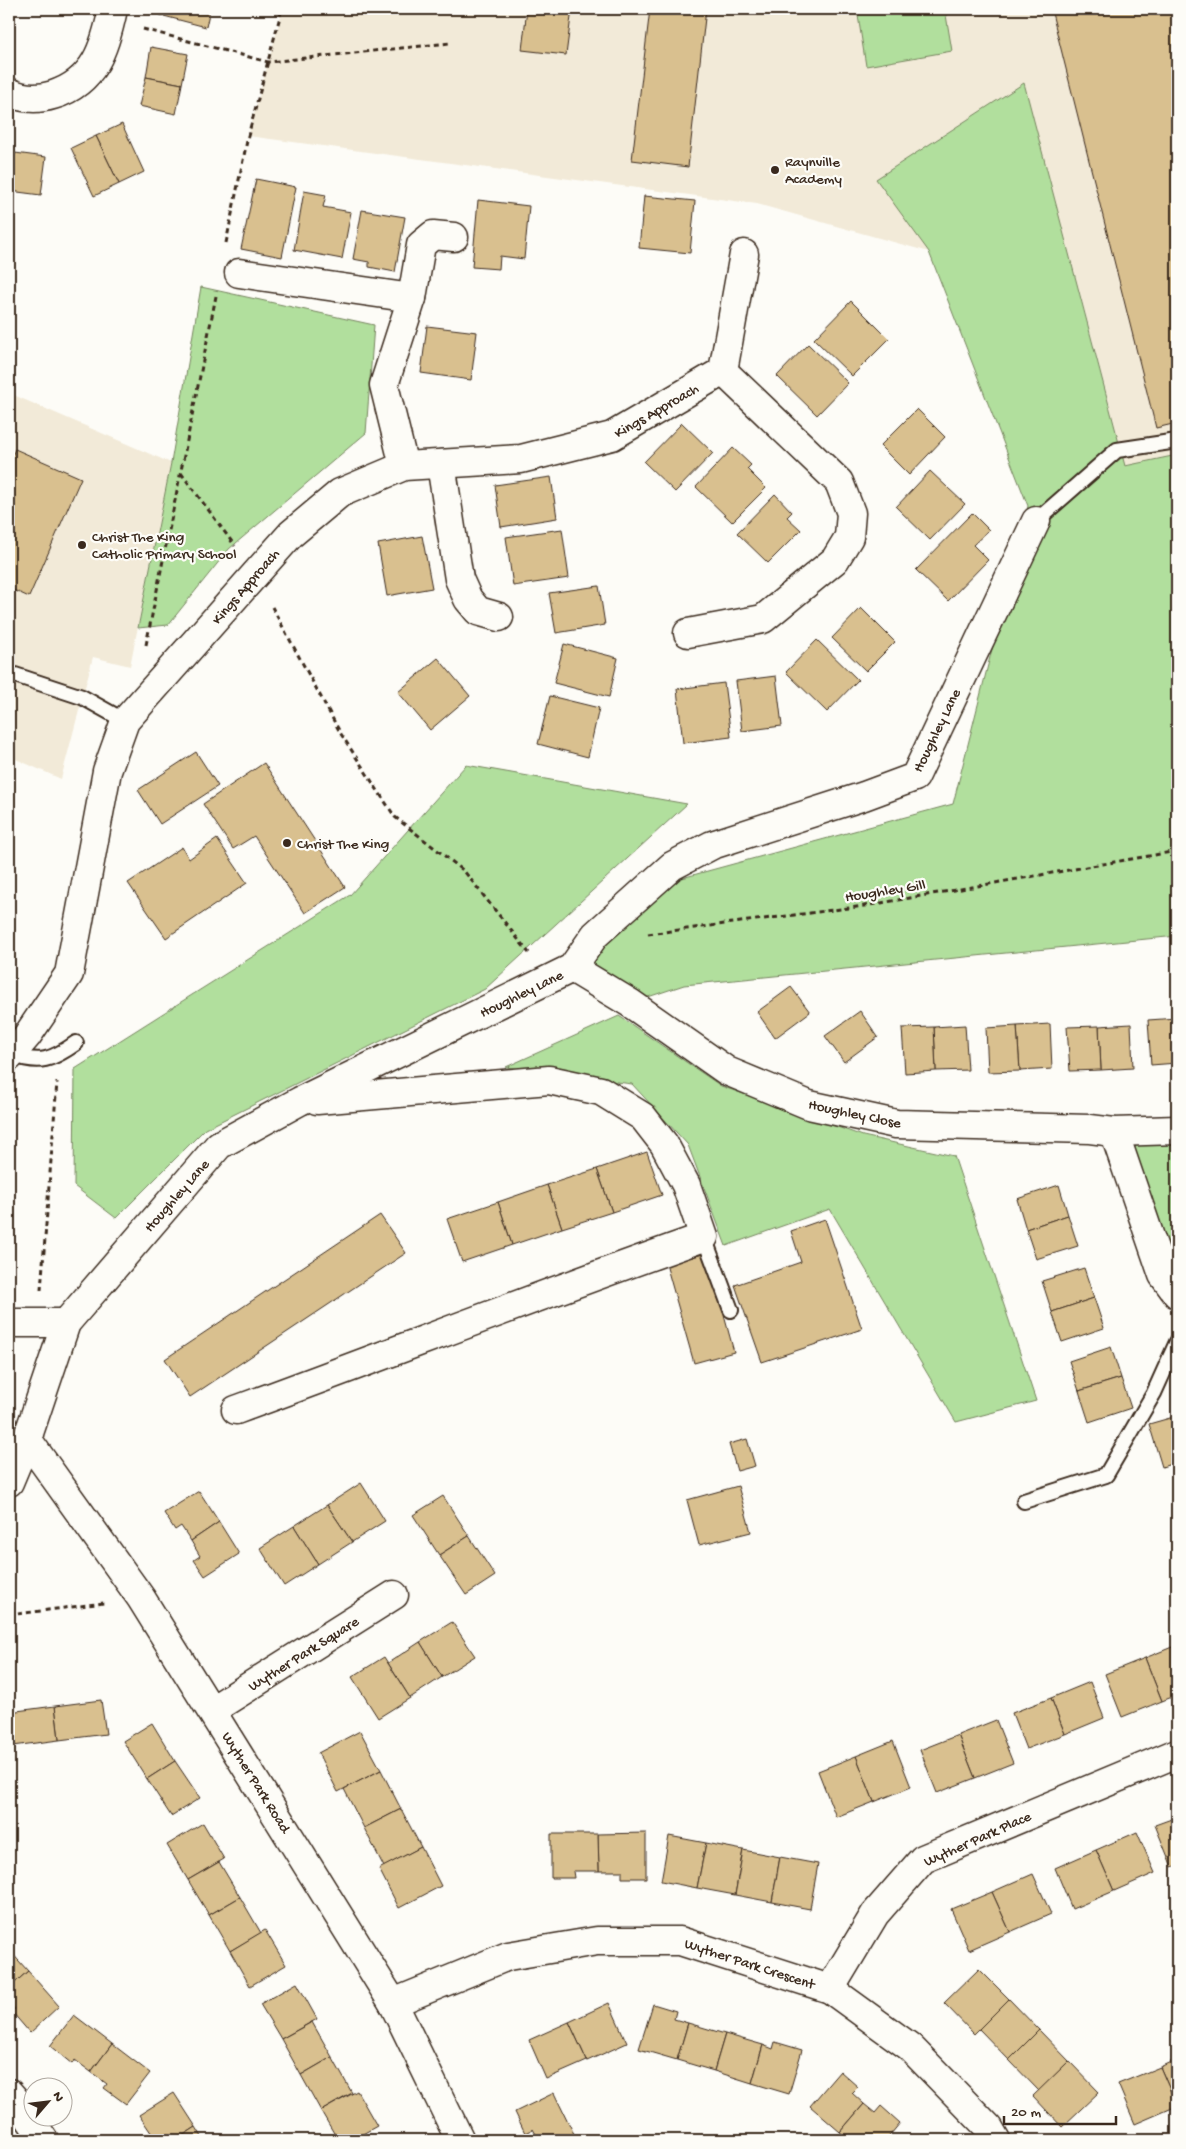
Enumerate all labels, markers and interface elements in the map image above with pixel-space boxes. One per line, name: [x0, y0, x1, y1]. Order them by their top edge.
place label: Raynville Academy: [785, 154, 842, 189]
marker: Raynville Academy: [769, 164, 781, 176]
street label: Kings Approach: [612, 380, 702, 443]
place label: Christ The King Catholic Primary School: [92, 529, 237, 564]
marker: Christ The King Catholic Primary School: [76, 539, 88, 551]
street label: Kings Approach: [209, 546, 284, 629]
street label: Houghley Lane: [910, 686, 966, 776]
place label: Christ The King: [297, 836, 389, 854]
marker: Christ The King: [281, 837, 293, 849]
street label: Houghley Gill: [844, 877, 927, 907]
street label: Houghley Lane: [477, 967, 567, 1023]
street label: Houghley Close: [807, 1096, 903, 1134]
street label: Houghley Lane: [141, 1156, 214, 1236]
street label: Wyther Park Square: [245, 1613, 363, 1696]
street label: Wyther Park Road: [217, 1729, 294, 1838]
street label: Wyther Park Place: [921, 1808, 1035, 1872]
street label: Wyther Park Crescent: [682, 1935, 819, 1995]
north arrow: [22, 2076, 72, 2126]
text: N: [48, 2089, 67, 2105]
scale bar: [1004, 2094, 1116, 2126]
text: 20 m: [1011, 2104, 1041, 2122]

